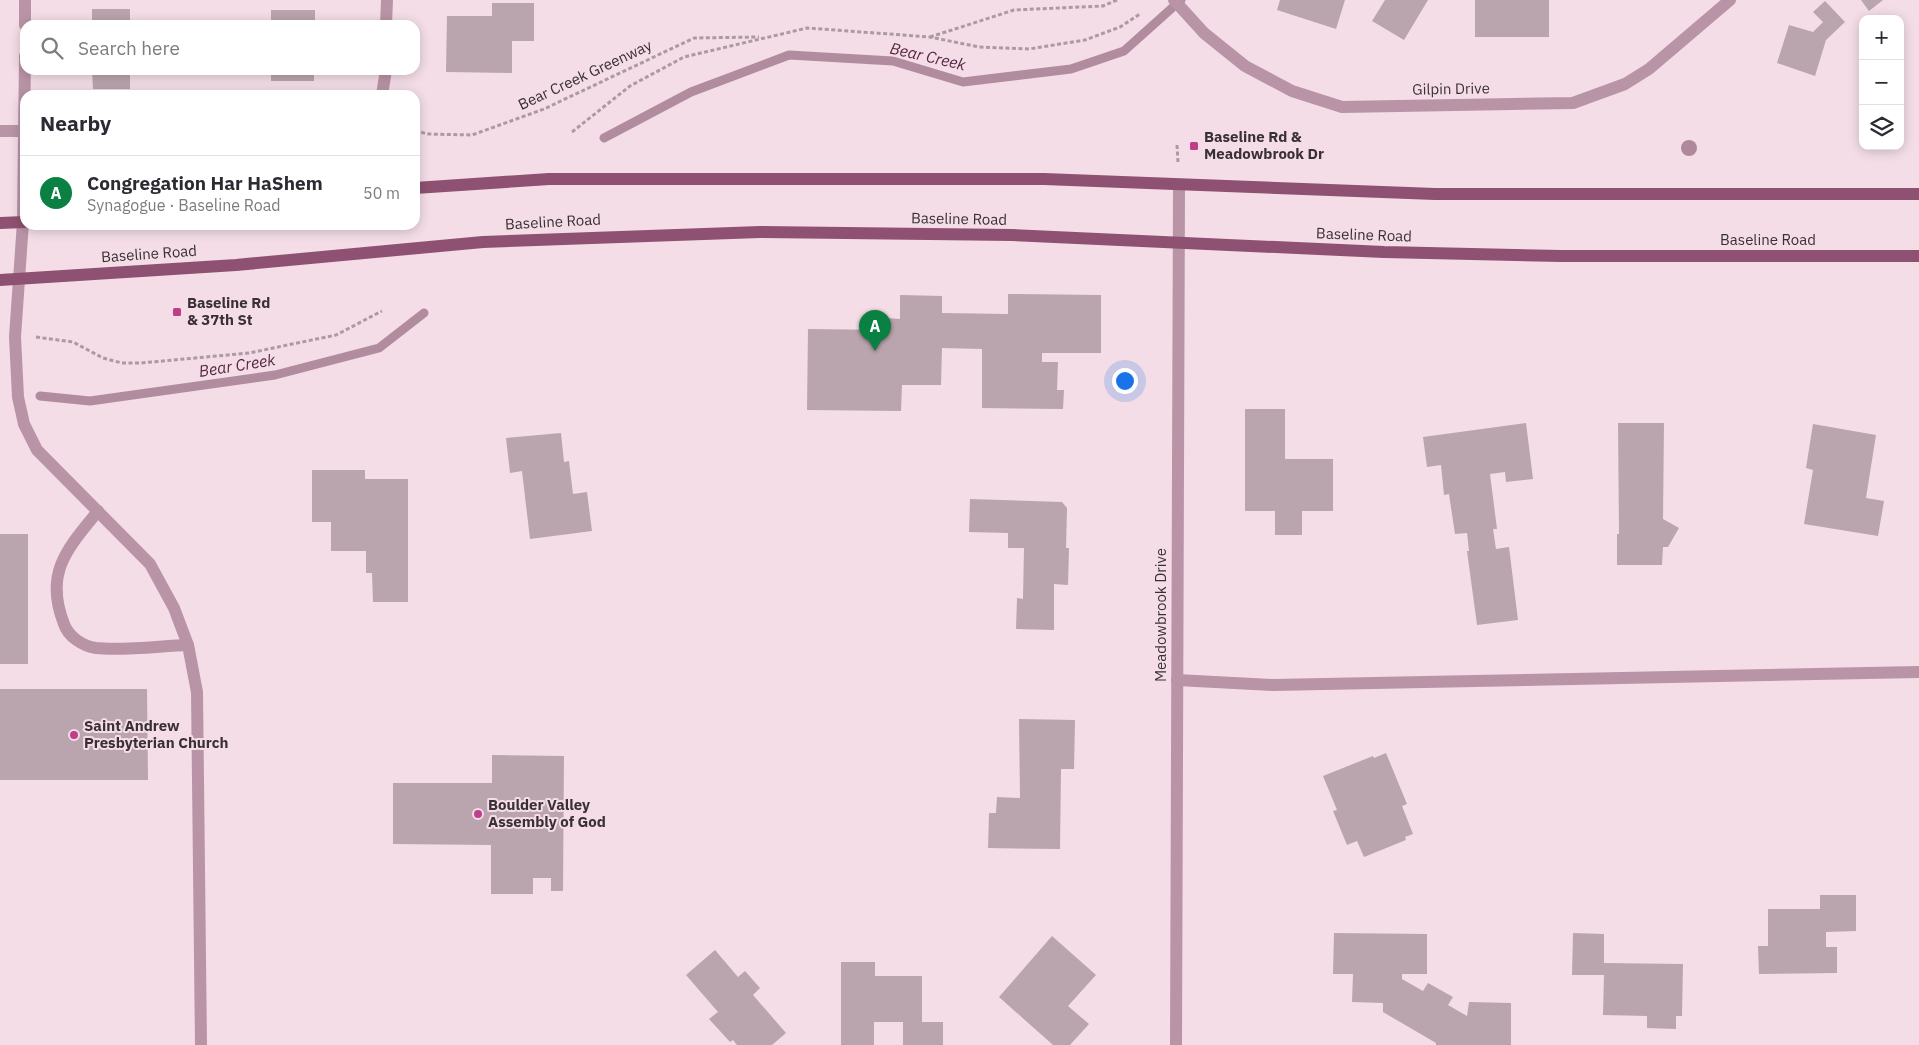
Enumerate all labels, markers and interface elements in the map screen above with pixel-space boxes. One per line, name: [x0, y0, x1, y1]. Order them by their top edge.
map controls: [1859, 15, 1904, 150]
button: +: [1859, 15, 1904, 60]
search box: [20, 20, 420, 75]
icon: search: [38, 34, 66, 62]
street label: Bear Creek Greenway: [515, 35, 655, 114]
text: Search here: [78, 36, 180, 60]
water label: Bear Creek: [888, 38, 968, 75]
button: −: [1859, 60, 1904, 105]
street label: Gilpin Drive: [1412, 78, 1490, 99]
button: layers: [1859, 105, 1904, 150]
text: Nearby: [40, 109, 111, 137]
place label: Baseline Rd & Meadowbrook Dr: [1204, 127, 1324, 163]
marker: Baseline Rd & Meadowbrook Dr: [1188, 140, 1200, 152]
text: Congregation Har HaShem: [87, 171, 323, 195]
text: A: [51, 183, 61, 203]
text: 50 m: [363, 183, 400, 203]
text: Synagogue · Baseline Road: [87, 195, 281, 215]
street label: Baseline Road: [911, 208, 1007, 229]
street label: Baseline Road: [505, 210, 601, 233]
street label: Baseline Road: [1316, 223, 1412, 246]
street label: Baseline Road: [1720, 230, 1816, 249]
street label: Baseline Road: [100, 241, 197, 266]
place label: Baseline Rd & 37th St: [187, 293, 270, 329]
marker: Baseline Rd & 37th St: [171, 306, 183, 318]
pin: A: [859, 310, 891, 351]
water label: Bear Creek: [197, 349, 277, 381]
your location: [1112, 368, 1138, 394]
street label: Meadowbrook Drive: [1151, 548, 1170, 682]
place label: Saint Andrew Presbyterian Church: [84, 716, 228, 752]
marker: Saint Andrew Presbyterian Church: [68, 729, 80, 741]
place label: Boulder Valley Assembly of God: [488, 795, 606, 831]
marker: Boulder Valley Assembly of God: [472, 808, 484, 820]

